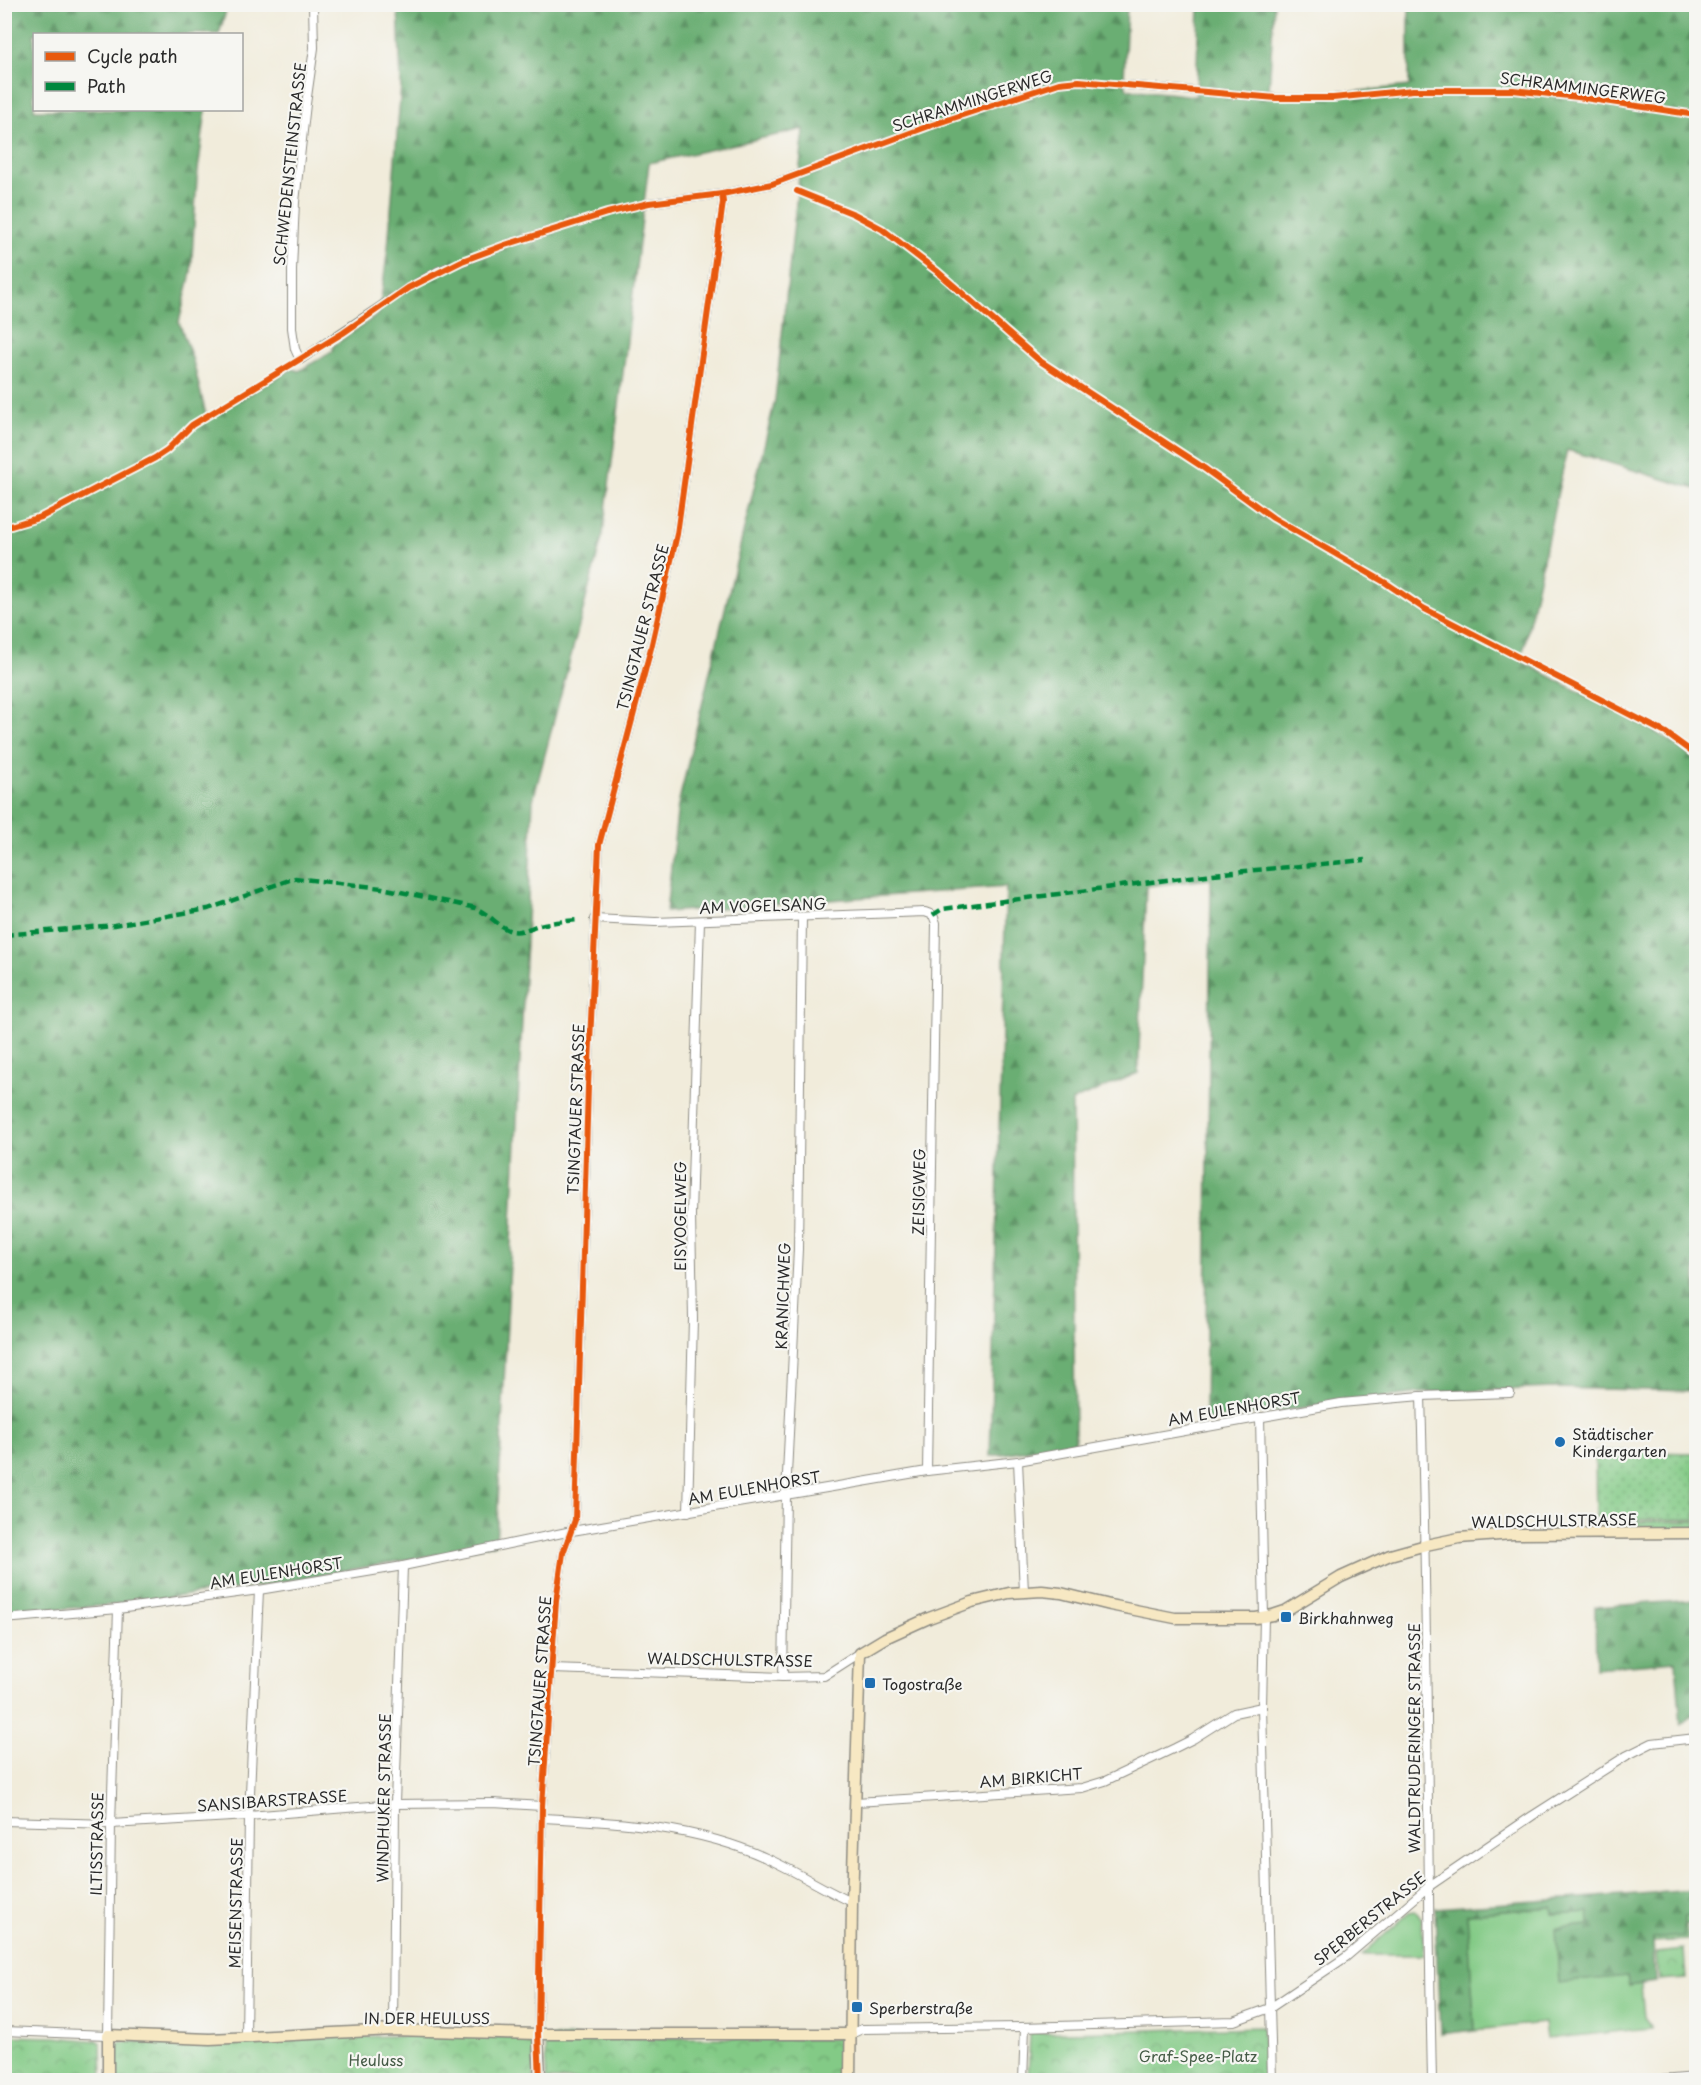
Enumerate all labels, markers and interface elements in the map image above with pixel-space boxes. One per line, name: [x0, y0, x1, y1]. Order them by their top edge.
legend: [33, 33, 243, 111]
text: Cycle path: [87, 42, 178, 69]
street label: SCHWEDENSTEINSTRASSE: [267, 61, 311, 267]
street label: SCHRAMMINGERWEG: [889, 63, 1055, 137]
street label: SCHRAMMINGERWEG: [1499, 65, 1667, 109]
text: Path: [87, 72, 126, 99]
street label: TSINGTAUER STRASSE: [610, 541, 674, 713]
street label: AM VOGELSANG: [699, 891, 827, 919]
street label: TSINGTAUER STRASSE: [561, 1023, 589, 1195]
street label: ZEISIGWEG: [906, 1148, 930, 1236]
street label: EISVOGELWEG: [668, 1161, 691, 1271]
street label: KRANICHWEG: [769, 1242, 795, 1350]
street label: AM EULENHORST: [1166, 1385, 1303, 1431]
place label: Städtischer Kindergarten: [1572, 1422, 1667, 1462]
marker: Städtischer Kindergarten: [1553, 1435, 1567, 1449]
street label: AM EULENHORST: [686, 1464, 823, 1510]
street label: WALDSCHULSTRASSE: [1471, 1507, 1637, 1533]
street label: AM EULENHORST: [208, 1550, 345, 1594]
street label: TSINGTAUER STRASSE: [522, 1595, 556, 1767]
place label: Birkhahnweg: [1298, 1606, 1394, 1629]
marker: Birkhahnweg: [1279, 1610, 1293, 1624]
street label: WALDTRUDERINGER STRASSE: [1402, 1623, 1425, 1853]
street label: WALDSCHULSTRASSE: [647, 1646, 813, 1672]
place label: Togostraße: [882, 1672, 963, 1695]
marker: Togostraße: [863, 1676, 877, 1690]
street label: WINDHUKER STRASSE: [370, 1713, 396, 1883]
street label: AM BIRKICHT: [979, 1761, 1084, 1793]
street label: SANSIBARSTRASSE: [196, 1783, 348, 1817]
street label: ILTISSTRASSE: [84, 1792, 108, 1896]
street label: MEISENSTRASSE: [222, 1837, 248, 1969]
street label: SPERBERSTRASSE: [1308, 1865, 1430, 1971]
place label: Sperberstraße: [869, 1996, 973, 2019]
marker: Sperberstraße: [850, 2000, 864, 2014]
street label: IN DER HEULUSS: [364, 2006, 490, 2029]
park label: Graf-Spee-Platz: [1139, 2044, 1257, 2067]
park label: Heuluss: [349, 2048, 403, 2071]

